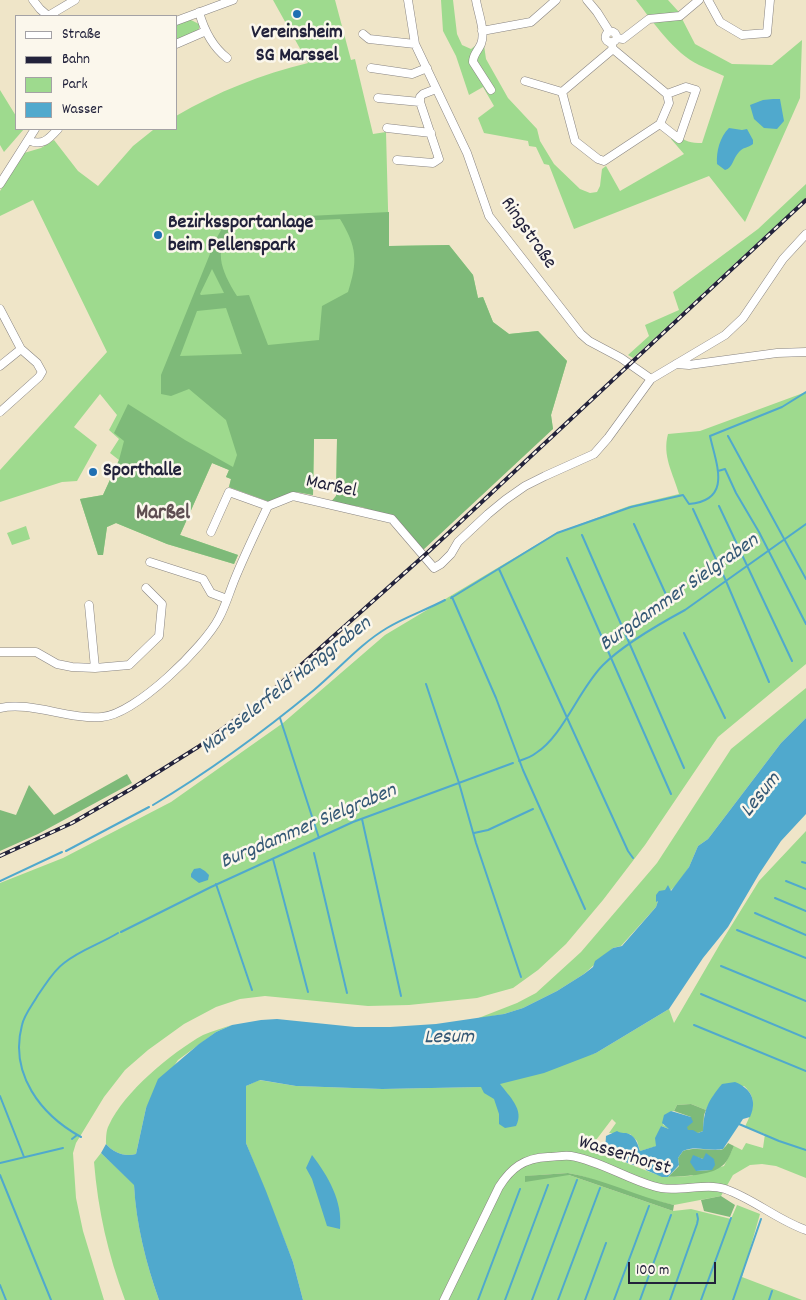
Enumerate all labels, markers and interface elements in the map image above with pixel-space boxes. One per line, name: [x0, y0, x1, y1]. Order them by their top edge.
marker: Vereinsheim SG Marssel: [291, 8, 303, 20]
legend: [15, 15, 178, 130]
place label: Vereinsheim SG Marssel: [251, 22, 343, 69]
text: Straße: [62, 24, 100, 46]
text: Bahn: [62, 49, 90, 71]
text: Park: [62, 74, 88, 96]
text: Wasser: [62, 99, 102, 121]
street label: Ringstraße: [494, 193, 560, 275]
place label: Bezirkssportanlage beim Pellenspark: [168, 212, 313, 259]
marker: Bezirkssportanlage beim Pellenspark: [152, 229, 164, 241]
place label: Sporthalle: [103, 460, 182, 484]
marker: Sporthalle: [87, 466, 99, 478]
street label: Marßel: [303, 471, 359, 505]
district label: Marßel: [136, 502, 190, 528]
water label: Burgdammer Sielgraben: [596, 530, 764, 658]
water label: Marsselerfeld Hanggraben: [197, 613, 377, 761]
water label: Lesum: [736, 769, 788, 823]
water label: Burgdammer Sielgraben: [217, 780, 401, 876]
water label: Lesum: [424, 1026, 474, 1052]
street label: Wasserhorst: [575, 1132, 673, 1182]
scale bar: [631, 1252, 718, 1284]
text: 100 m: [636, 1260, 669, 1282]

